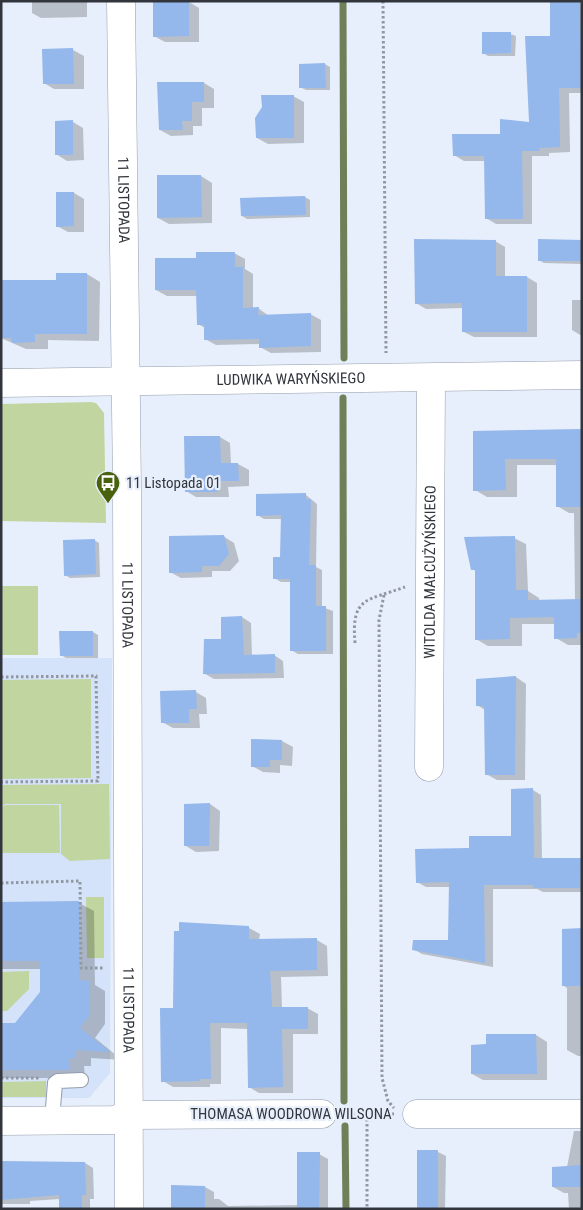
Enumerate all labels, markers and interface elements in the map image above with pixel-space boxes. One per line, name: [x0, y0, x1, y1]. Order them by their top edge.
street label: 11 LISTOPADA: [114, 157, 133, 244]
street label: LUDWIKA WARYŃSKIEGO: [216, 369, 366, 389]
bus stop icon: 11 Listopada 01: [95, 470, 121, 504]
place label: 11 Listopada 01: [126, 474, 221, 492]
street label: WITOLDA MAŁCUŻYŃSKIEGO: [421, 485, 439, 659]
street label: 11 LISTOPADA: [118, 562, 136, 649]
street label: 11 LISTOPADA: [119, 967, 138, 1054]
street label: THOMASA WOODROWA WILSONA: [190, 1105, 392, 1123]

